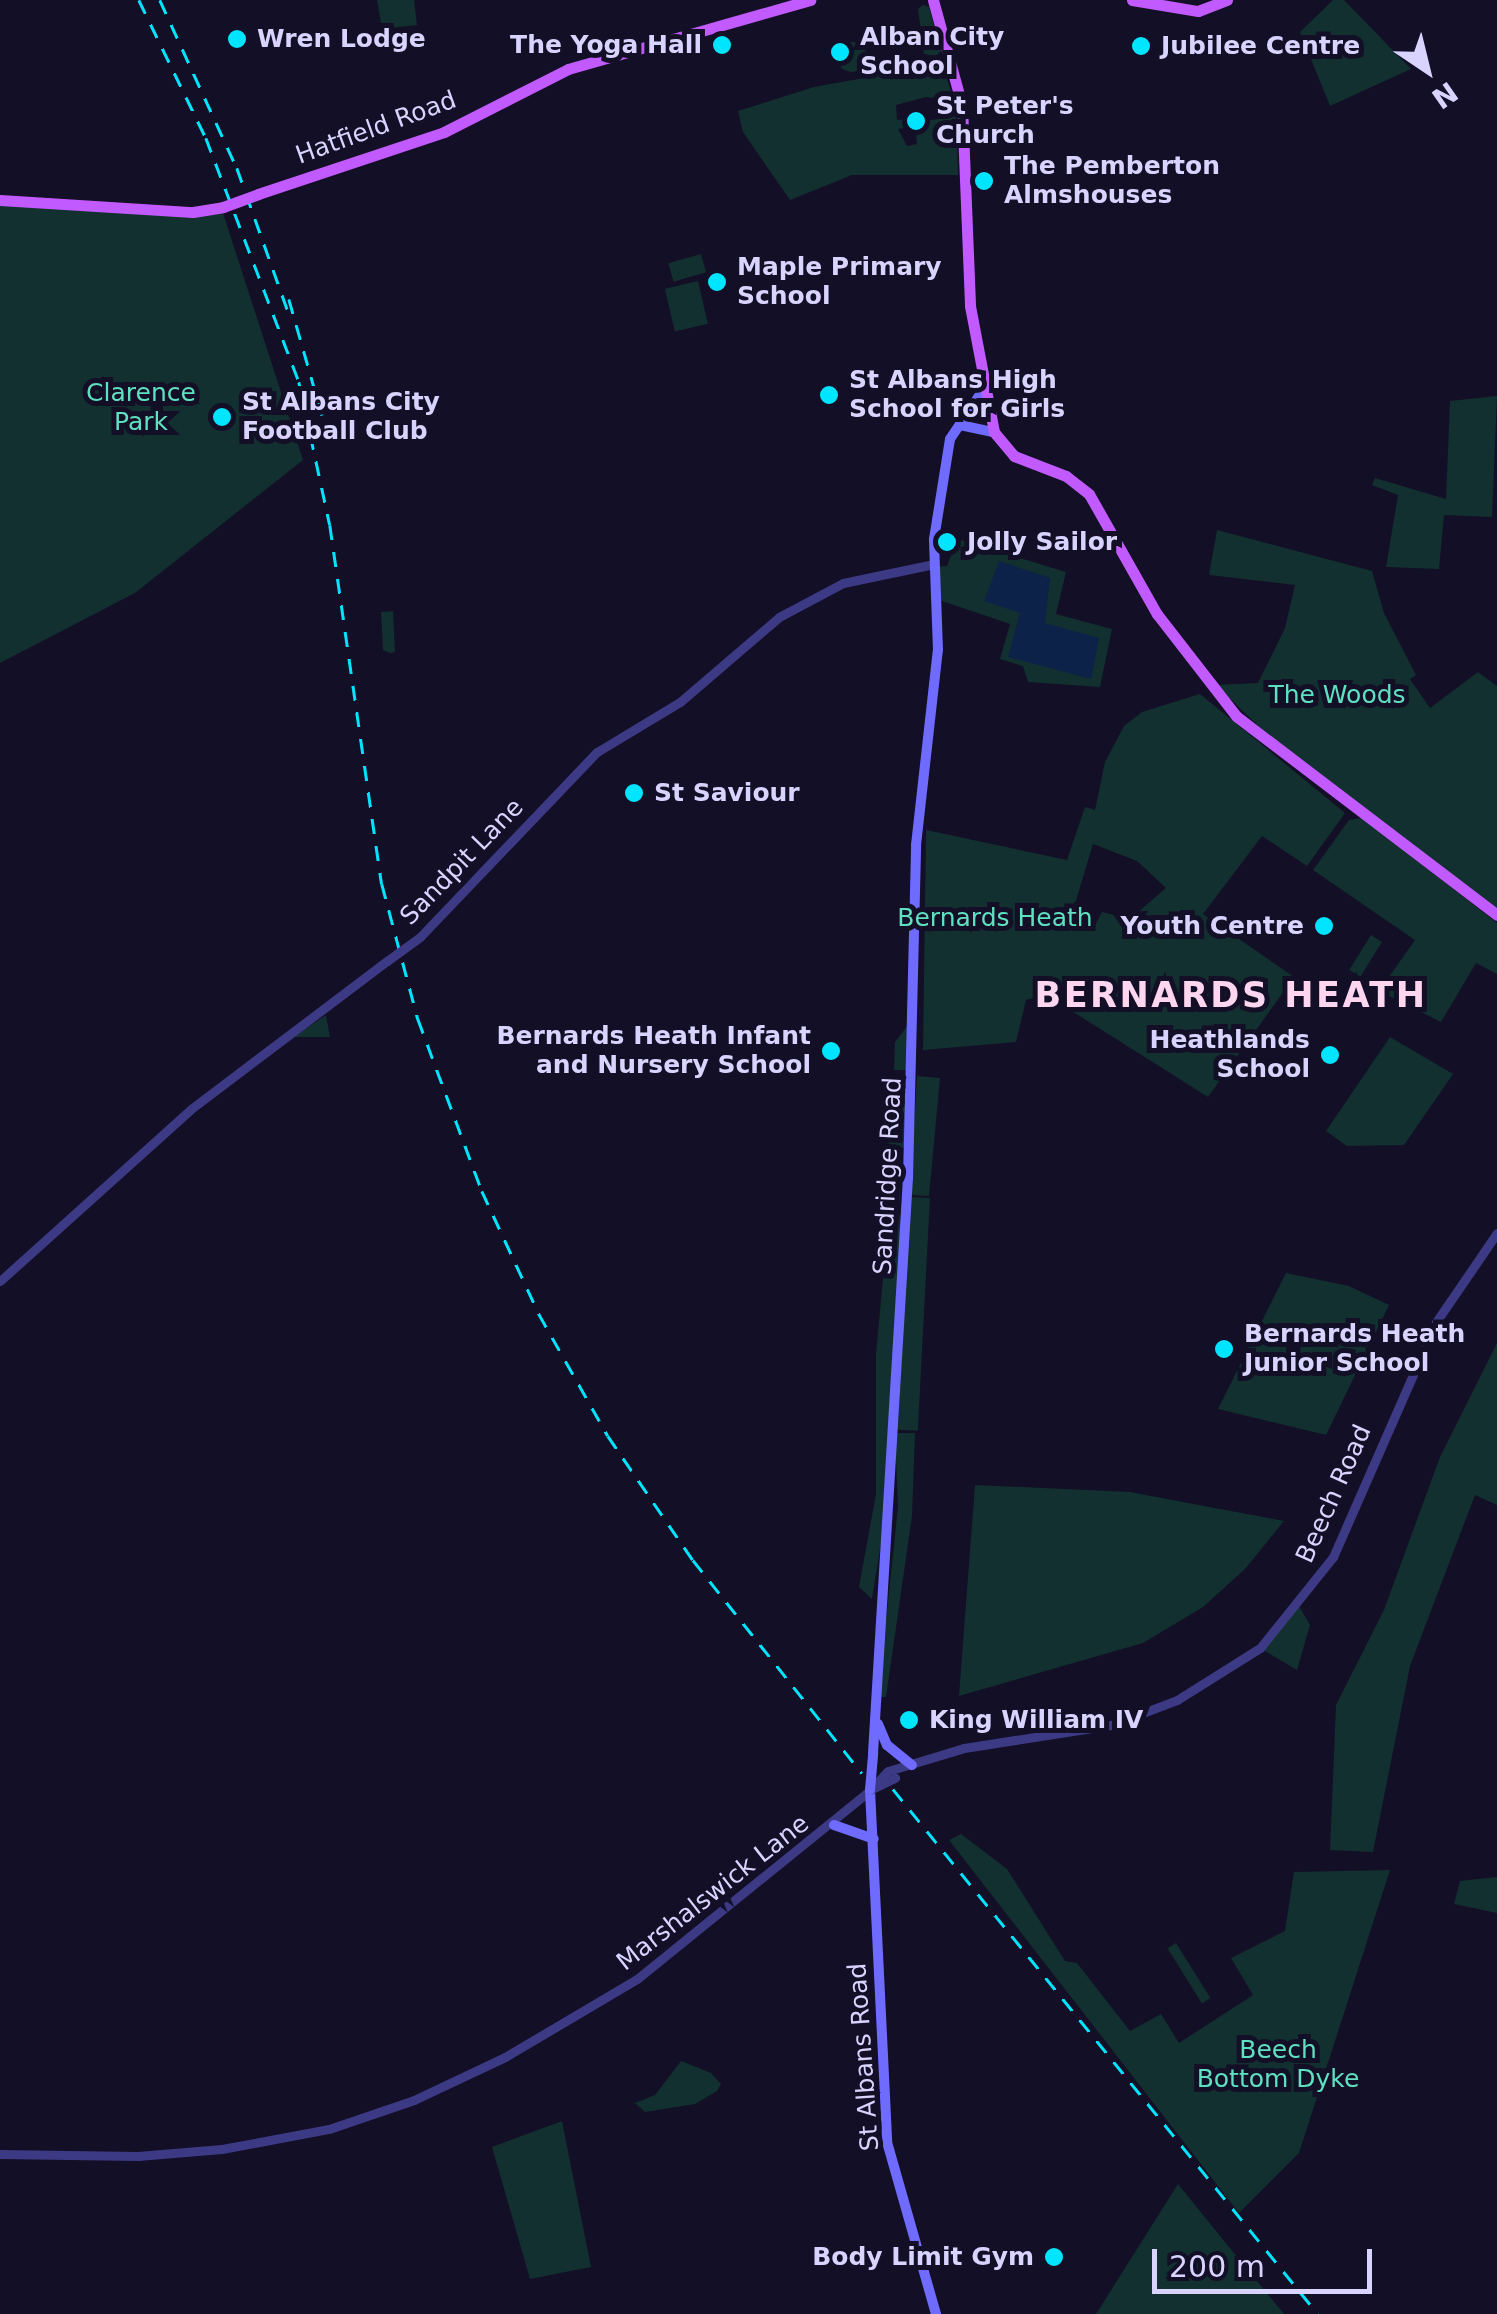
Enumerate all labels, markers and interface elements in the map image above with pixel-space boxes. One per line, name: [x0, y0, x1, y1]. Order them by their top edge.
north arrow: [1377, 20, 1477, 120]
place label: Alban City School: [860, 23, 1004, 82]
place label: Wren Lodge: [257, 24, 426, 54]
marker: Wren Lodge: [226, 28, 248, 50]
place label: The Yoga Hall: [510, 30, 702, 60]
place label: Jubilee Centre: [1161, 31, 1360, 61]
marker: The Yoga Hall: [711, 34, 733, 56]
marker: Jubilee Centre: [1130, 35, 1152, 57]
marker: Alban City School: [829, 41, 851, 63]
text: N: [1425, 75, 1464, 115]
street label: Hatfield Road: [292, 85, 460, 171]
place label: St Peter's Church: [936, 92, 1074, 151]
marker: St Peter's Church: [905, 110, 927, 132]
place label: The Pemberton Almshouses: [1004, 152, 1220, 211]
marker: The Pemberton Almshouses: [973, 170, 995, 192]
place label: Maple Primary School: [737, 253, 942, 312]
marker: Maple Primary School: [706, 271, 728, 293]
place label: St Albans High School for Girls: [849, 366, 1065, 425]
park label: Clarence Park: [86, 379, 196, 438]
marker: St Albans High School for Girls: [818, 384, 840, 406]
place label: St Albans City Football Club: [242, 388, 440, 447]
marker: St Albans City Football Club: [211, 406, 233, 428]
place label: Jolly Sailor: [967, 527, 1117, 557]
marker: Jolly Sailor: [936, 531, 958, 553]
park label: The Woods: [1268, 680, 1406, 710]
place label: St Saviour: [654, 778, 800, 808]
marker: St Saviour: [623, 782, 645, 804]
street label: Sandpit Lane: [394, 793, 530, 931]
park label: Bernards Heath: [897, 903, 1093, 933]
place label: Youth Centre: [1120, 911, 1304, 941]
marker: Youth Centre: [1313, 915, 1335, 937]
district label: BERNARDS HEATH: [1034, 974, 1428, 1016]
place label: Bernards Heath Infant and Nursery School: [496, 1022, 811, 1081]
place label: Heathlands School: [1149, 1026, 1310, 1085]
marker: Bernards Heath Infant and Nursery School: [820, 1040, 842, 1062]
marker: Heathlands School: [1319, 1044, 1341, 1066]
street label: Sandridge Road: [868, 1076, 908, 1276]
place label: Bernards Heath Junior School: [1244, 1320, 1465, 1379]
marker: Bernards Heath Junior School: [1213, 1338, 1235, 1360]
street label: Beech Road: [1290, 1420, 1378, 1568]
place label: King William IV: [929, 1705, 1143, 1735]
marker: King William IV: [898, 1709, 920, 1731]
street label: Marshalswick Lane: [611, 1809, 815, 1977]
street label: St Albans Road: [842, 1962, 886, 2152]
park label: Beech Bottom Dyke: [1197, 2036, 1359, 2095]
scale bar: [1157, 2229, 1377, 2291]
place label: Body Limit Gym: [812, 2242, 1034, 2272]
marker: Body Limit Gym: [1043, 2246, 1065, 2268]
text: 200 m: [1169, 2249, 1265, 2284]

